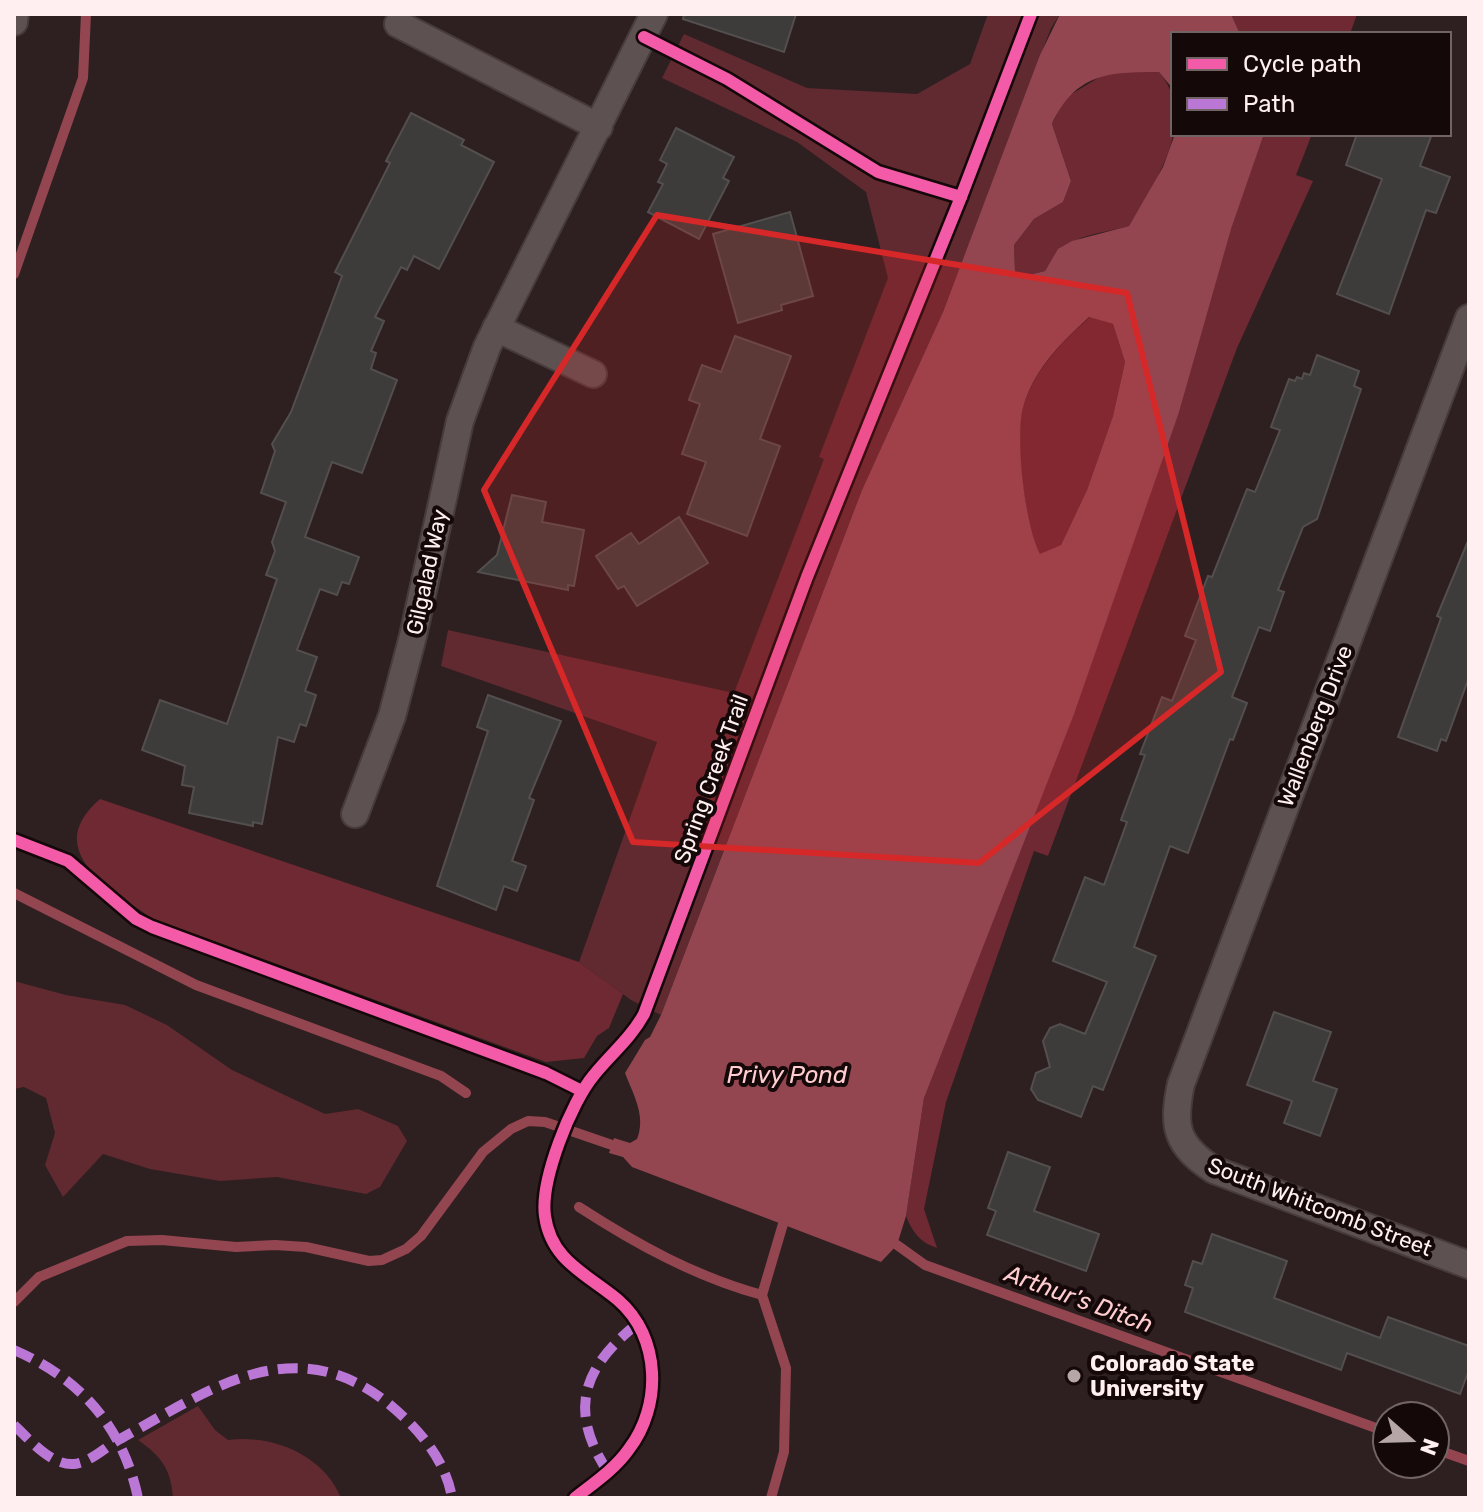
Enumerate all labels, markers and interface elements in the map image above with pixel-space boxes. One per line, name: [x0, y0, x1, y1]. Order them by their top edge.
legend: [1171, 32, 1451, 136]
text: Cycle path: [1243, 50, 1362, 78]
text: Path: [1243, 90, 1295, 118]
street label: Gilgalad Way: [401, 507, 453, 637]
street label: Wallenberg Drive: [1272, 642, 1358, 810]
street label: Spring Creek Trail: [668, 691, 754, 867]
water label: Privy Pond: [727, 1061, 848, 1089]
street label: South Whitcomb Street: [1204, 1152, 1436, 1262]
water label: Arthur's Ditch: [999, 1259, 1157, 1339]
place label: Colorado State University: [1090, 1350, 1255, 1402]
marker: Colorado State University: [1065, 1367, 1083, 1385]
north arrow: [1371, 1400, 1451, 1480]
text: N: [1414, 1435, 1445, 1459]

